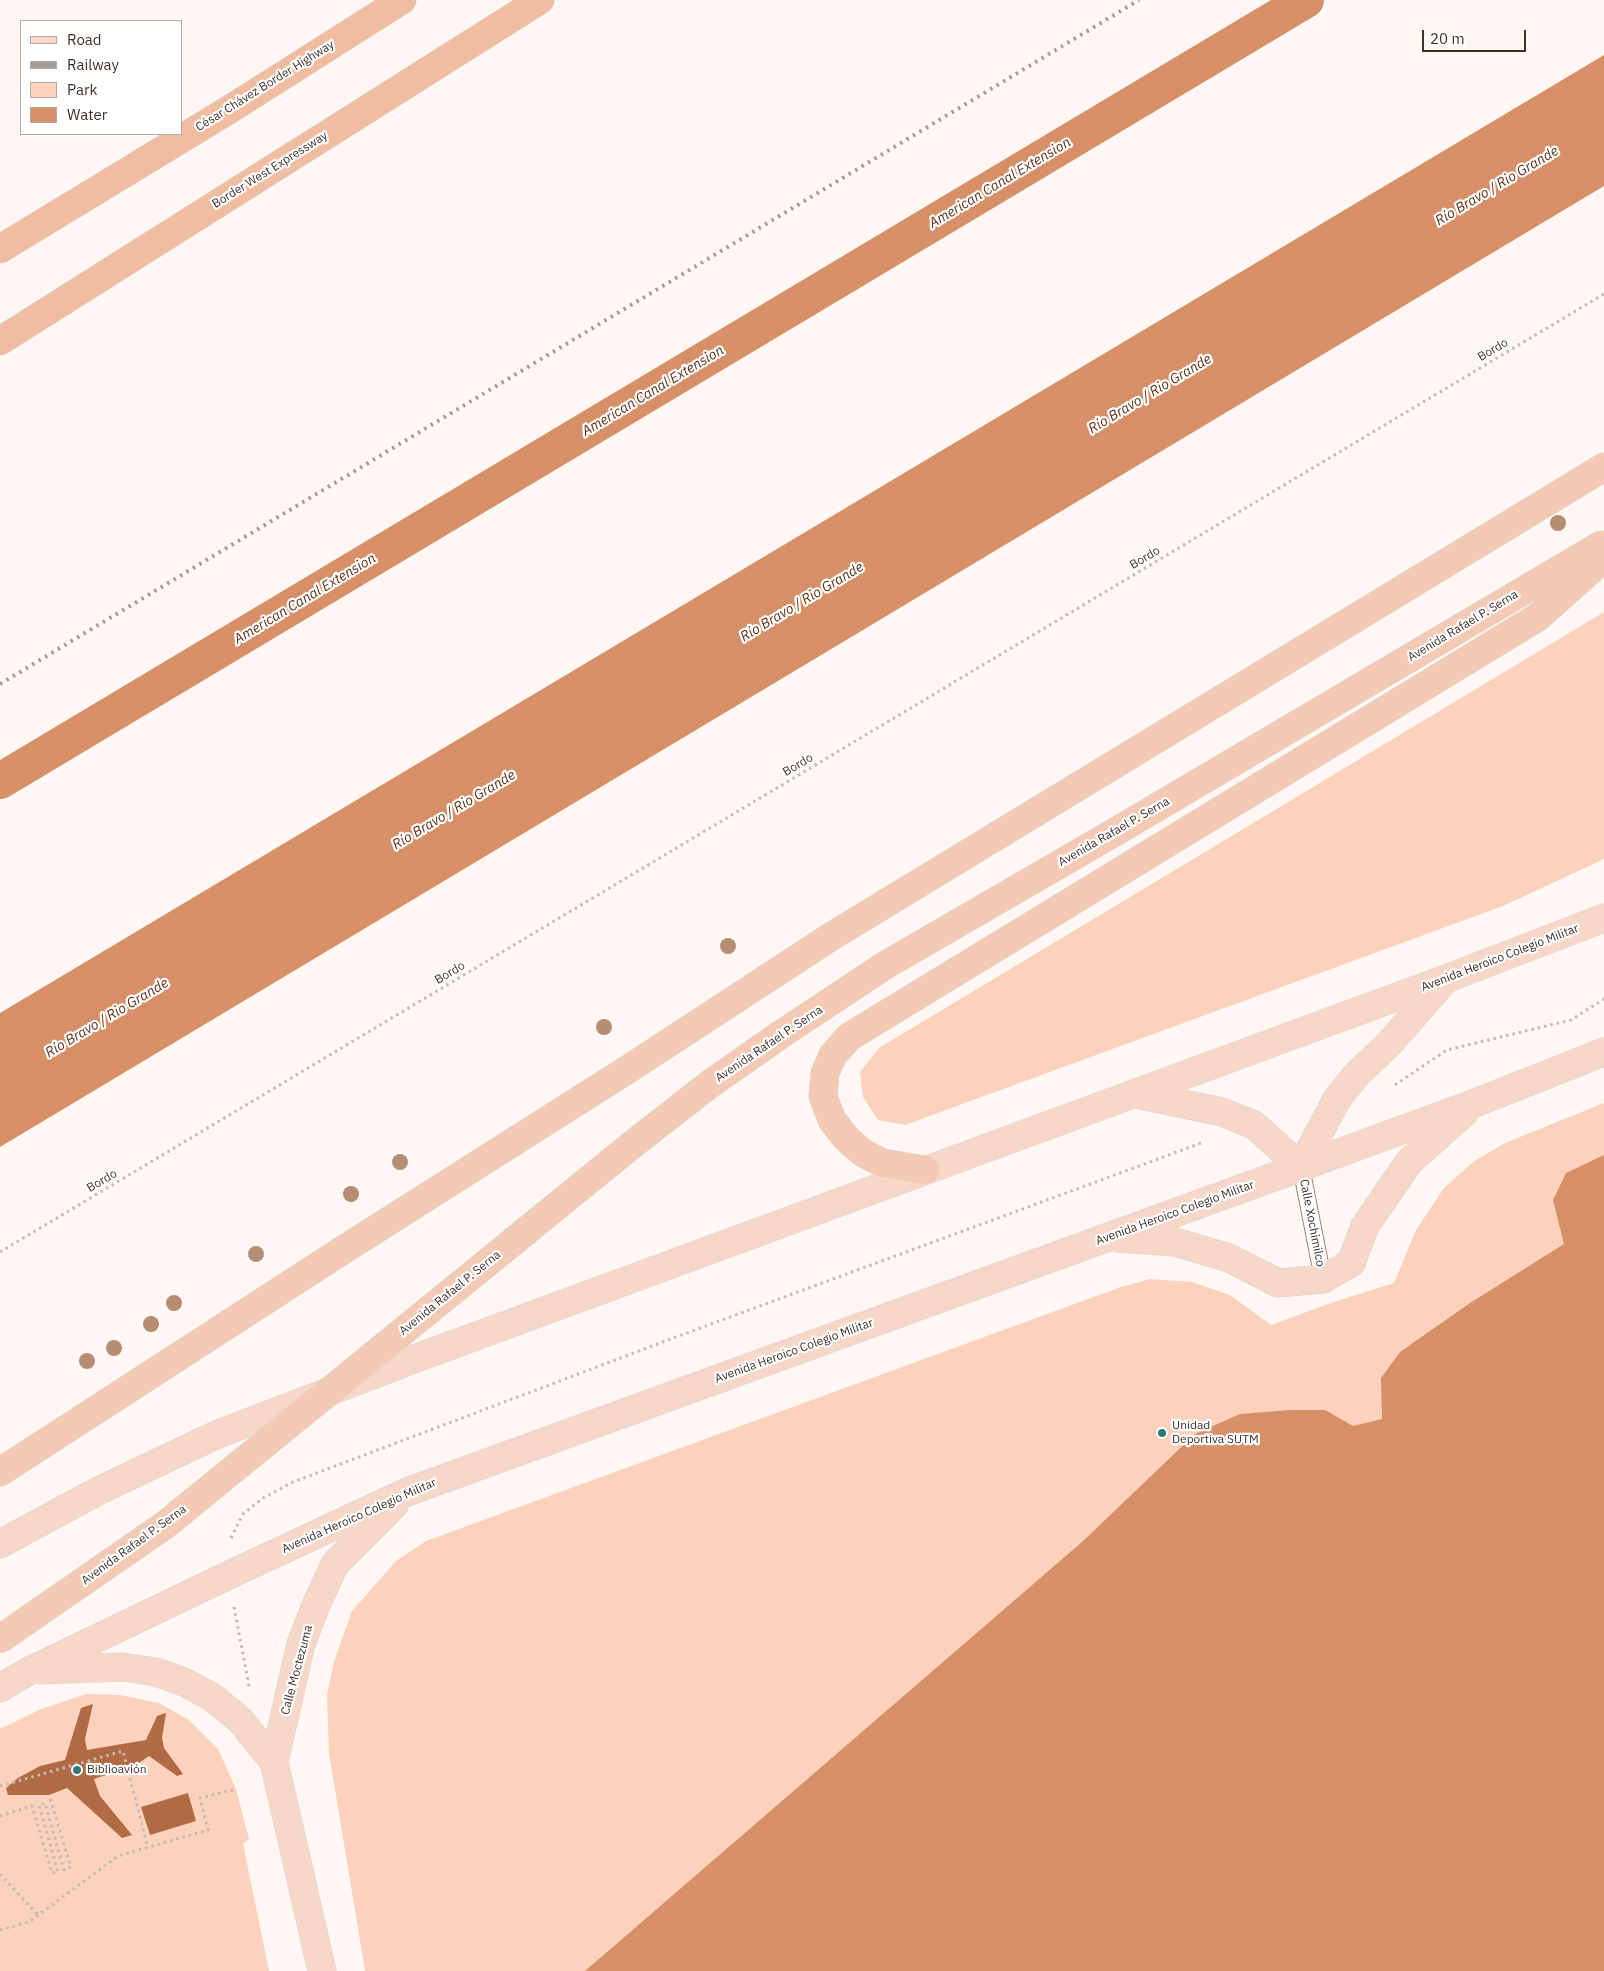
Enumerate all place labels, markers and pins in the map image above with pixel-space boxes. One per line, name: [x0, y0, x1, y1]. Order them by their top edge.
place label: Unidad Deportiva SUTM: [1172, 1419, 1259, 1447]
marker: Unidad Deportiva SUTM: [1156, 1427, 1168, 1439]
place label: Biblioavión: [87, 1763, 147, 1777]
marker: Biblioavión: [71, 1764, 83, 1776]

